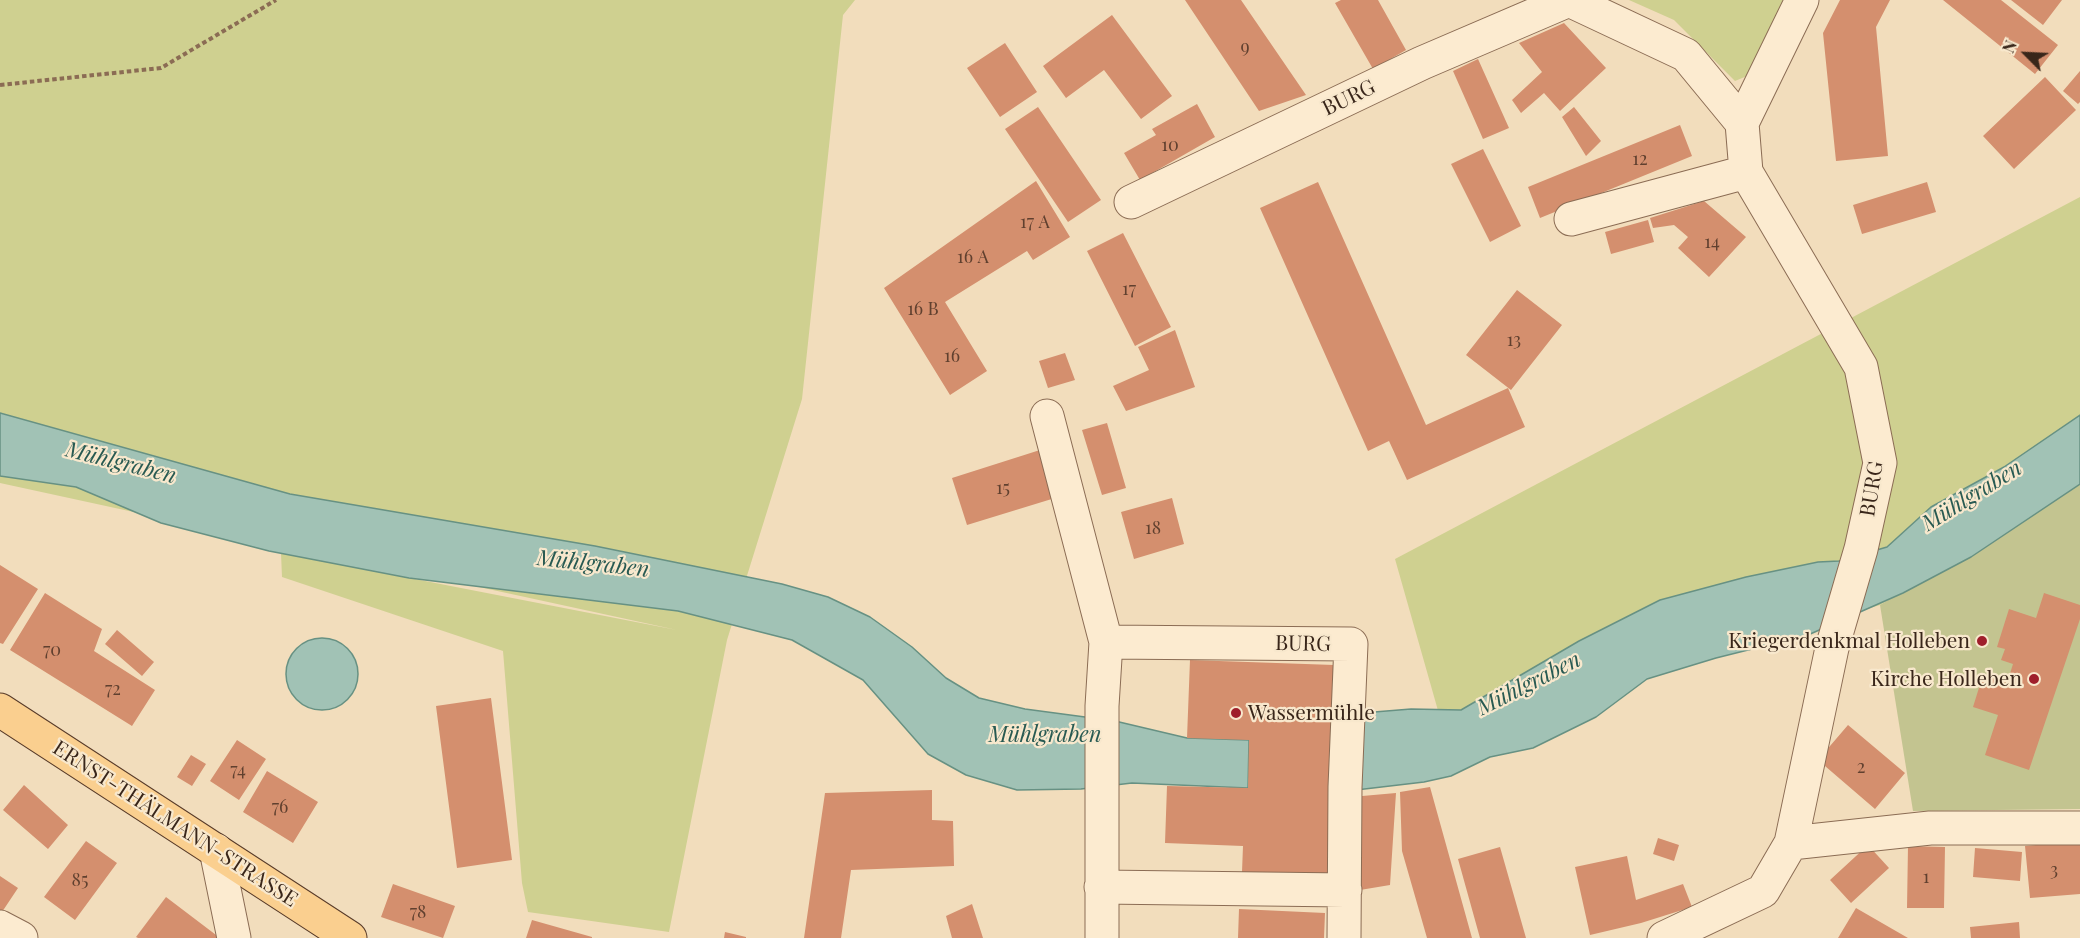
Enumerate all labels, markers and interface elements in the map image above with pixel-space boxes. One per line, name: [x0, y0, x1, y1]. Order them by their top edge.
north arrow: [1996, 24, 2056, 84]
house number: 9: [1240, 36, 1250, 58]
text: N: [1997, 37, 2021, 56]
street label: BURG: [1318, 74, 1380, 122]
house number: 10: [1161, 134, 1179, 156]
house number: 12: [1632, 148, 1648, 170]
house number: 17 A: [1020, 211, 1050, 233]
house number: 14: [1704, 231, 1720, 253]
house number: 16 A: [957, 246, 989, 268]
house number: 17: [1122, 278, 1136, 300]
house number: 16 B: [907, 298, 939, 320]
house number: 13: [1507, 329, 1521, 351]
house number: 16: [944, 345, 960, 367]
water label: Mühlgraben: [63, 437, 179, 489]
water label: Mühlgraben: [1917, 455, 2027, 537]
street label: BURG: [1855, 460, 1889, 518]
house number: 15: [996, 477, 1010, 499]
house number: 18: [1145, 517, 1161, 539]
water label: Mühlgraben: [535, 545, 651, 583]
place label: Kriegerdenkmal Holleben: [1728, 628, 1970, 654]
street label: BURG: [1275, 631, 1331, 657]
marker: Kriegerdenkmal Holleben: [1975, 634, 1989, 648]
house number: 70: [43, 639, 61, 661]
water label: Mühlgraben: [1473, 647, 1585, 721]
place label: Kirche Holleben: [1871, 666, 2022, 692]
marker: Kirche Holleben: [2027, 672, 2041, 686]
house number: 72: [105, 678, 121, 700]
place label: Wassermühle: [1248, 700, 1375, 726]
marker: Wassermühle: [1229, 706, 1243, 720]
water label: Mühlgraben: [989, 722, 1101, 748]
street label: ERNST-THÄLMANN-STRASSE: [48, 735, 302, 913]
house number: 2: [1857, 756, 1865, 778]
house number: 74: [230, 759, 246, 781]
house number: 76: [272, 796, 288, 818]
house number: 3: [2050, 859, 2058, 881]
house number: 1: [1923, 866, 1929, 888]
house number: 85: [72, 869, 88, 891]
house number: 78: [410, 901, 426, 923]

